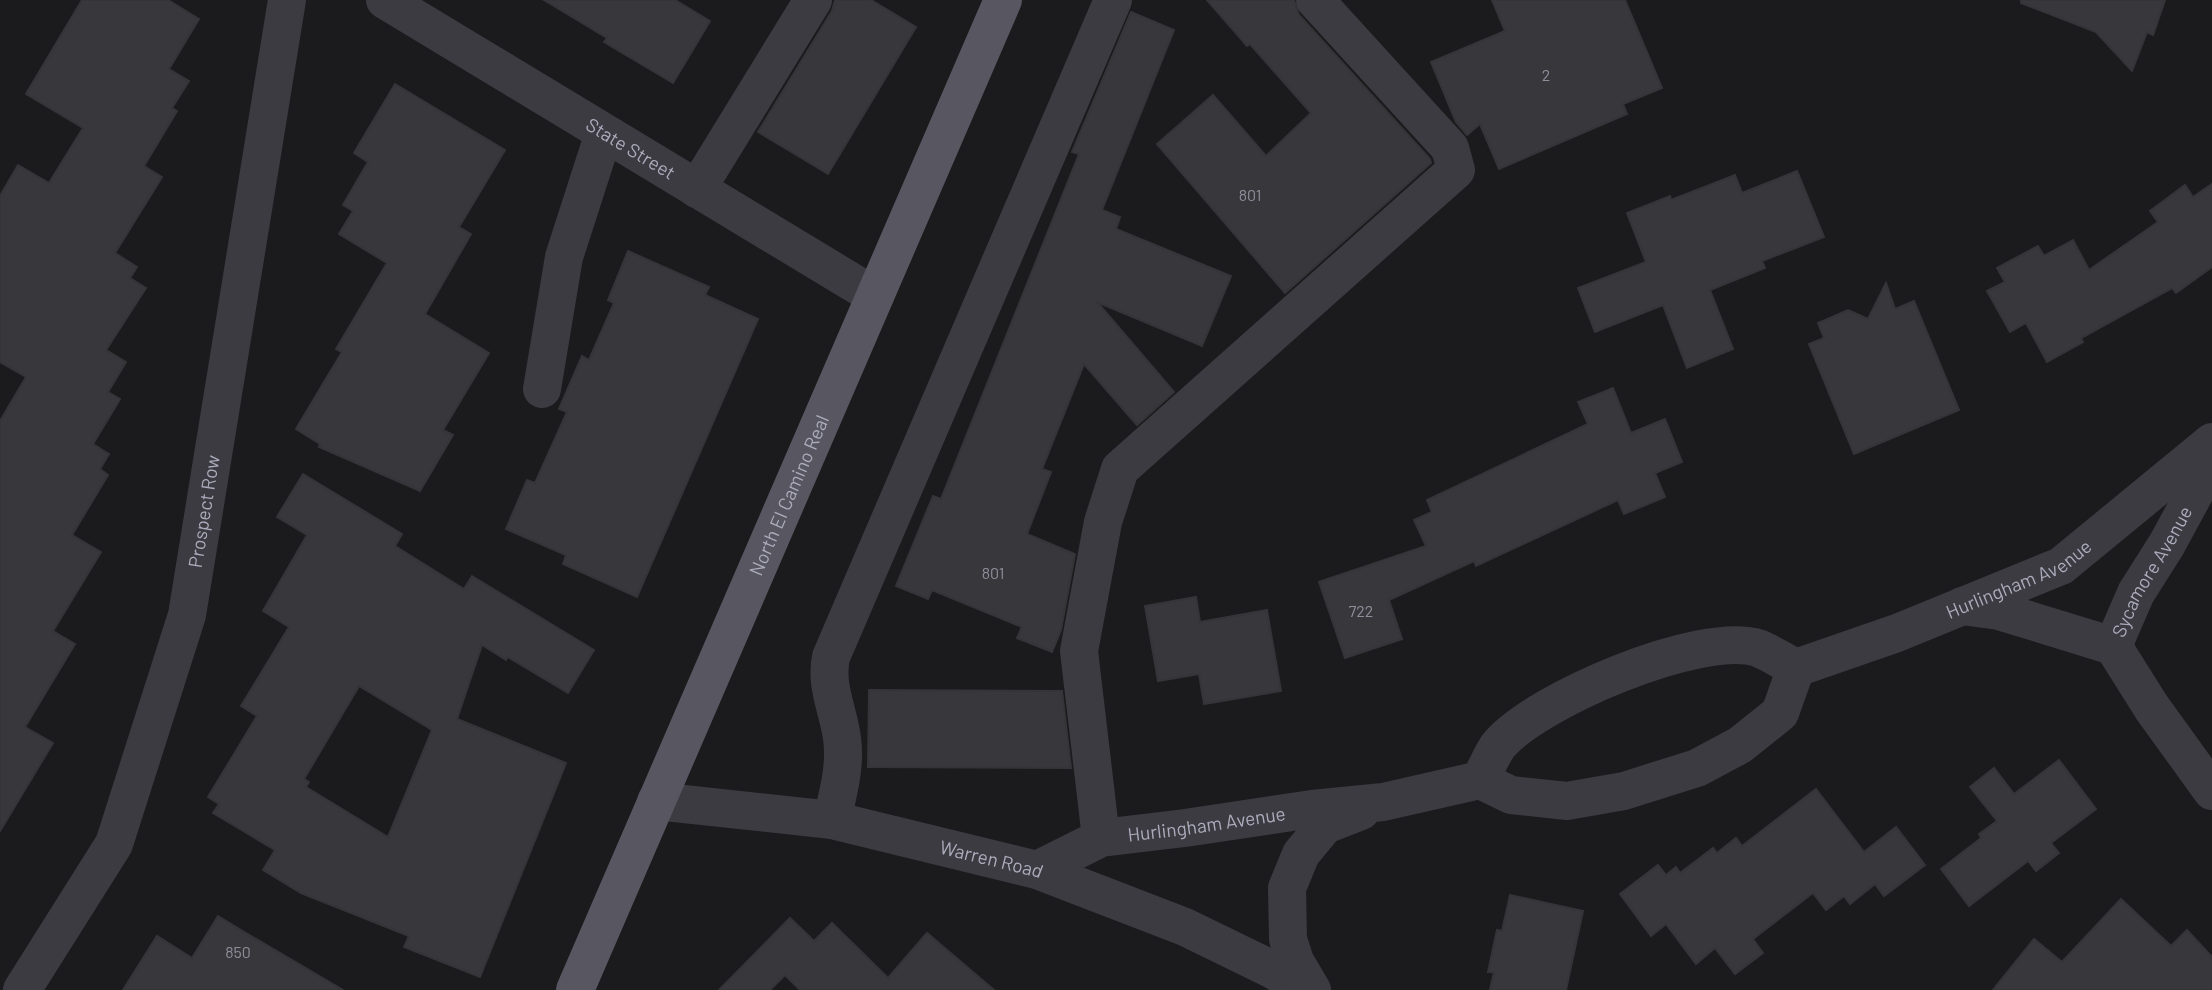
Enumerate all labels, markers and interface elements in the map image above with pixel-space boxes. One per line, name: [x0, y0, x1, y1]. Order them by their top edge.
house number: 2: [1542, 65, 1550, 84]
street label: State Street: [582, 112, 680, 184]
house number: 801: [1239, 185, 1261, 204]
street label: North El Camino Real: [744, 411, 833, 579]
street label: Prospect Row: [183, 453, 224, 569]
street label: Sycamore Avenue: [2106, 502, 2196, 640]
street label: Hurlingham Avenue: [1942, 534, 2096, 623]
house number: 801: [982, 563, 1004, 582]
house number: 722: [1349, 601, 1373, 620]
street label: Hurlingham Avenue: [1126, 801, 1287, 846]
street label: Warren Road: [937, 835, 1047, 882]
house number: 850: [225, 942, 251, 961]

